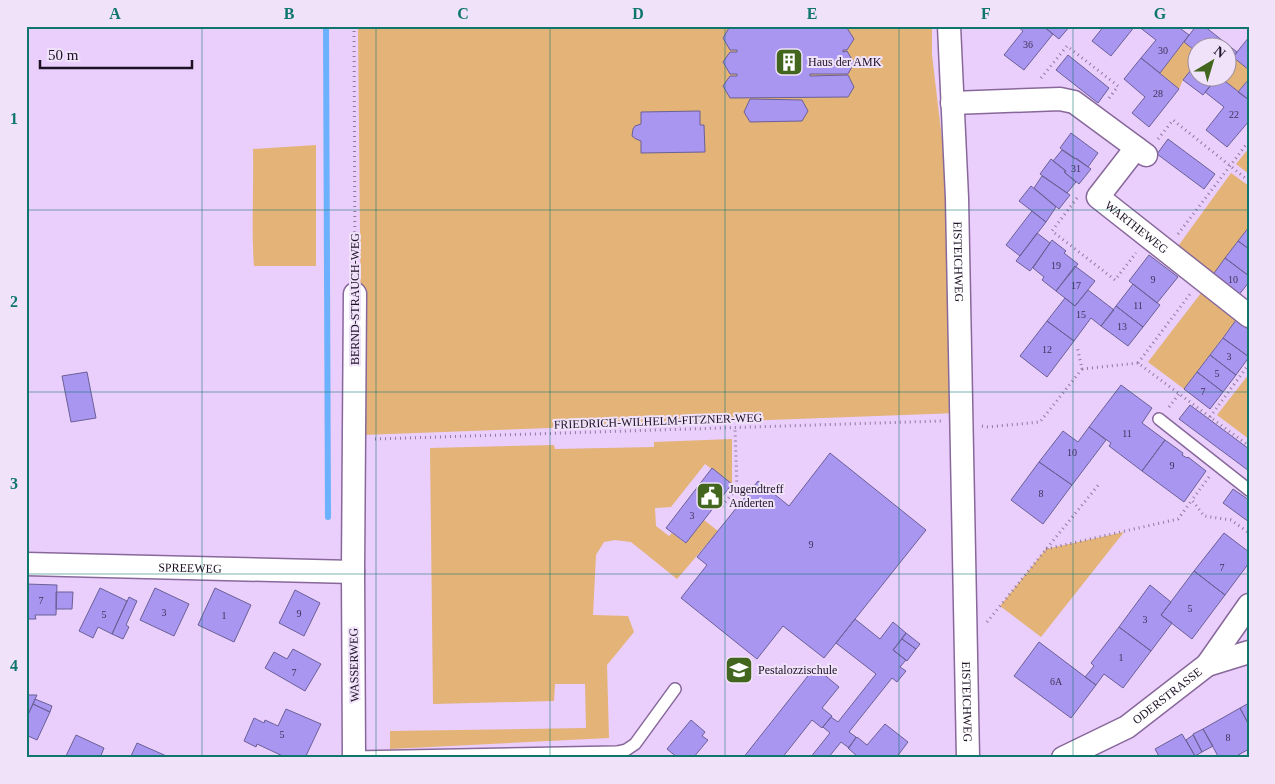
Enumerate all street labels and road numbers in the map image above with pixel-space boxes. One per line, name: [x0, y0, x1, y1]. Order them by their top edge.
street label: WARTHEWEG: [1102, 198, 1171, 257]
street label: EISTEICHWEG: [950, 221, 966, 303]
street label: BERND-STRAUCH-WEG: [348, 233, 362, 365]
street label: FRIEDRICH-WILHELM-FITZNER-WEG: [553, 410, 763, 432]
street label: SPREEWEG: [158, 560, 222, 576]
street label: WASSERWEG: [346, 628, 362, 702]
street label: EISTEICHWEG: [959, 661, 975, 743]
street label: ODERSTRASSE: [1130, 665, 1205, 727]

